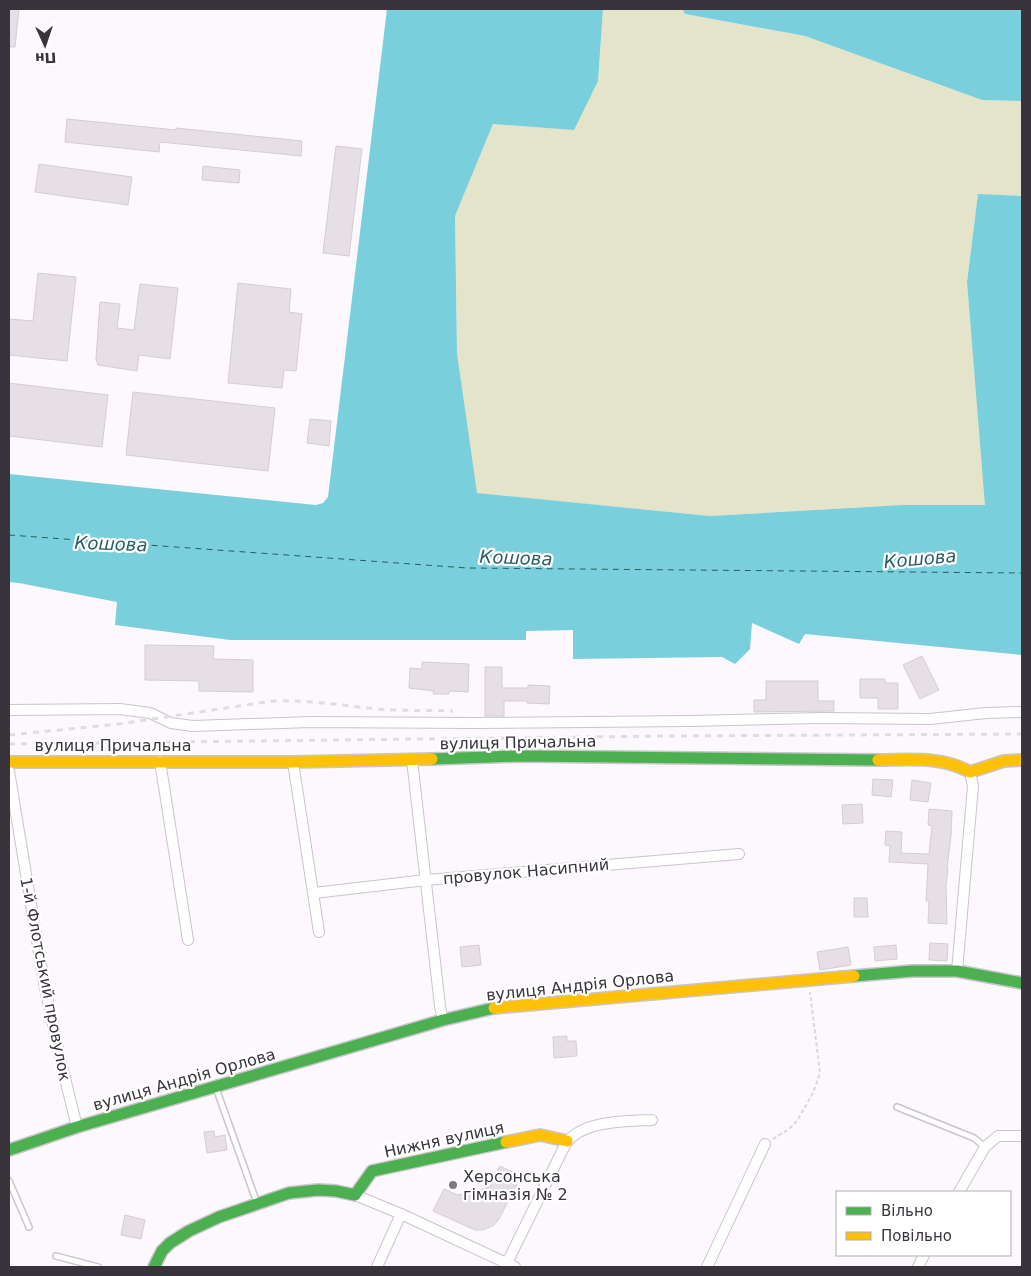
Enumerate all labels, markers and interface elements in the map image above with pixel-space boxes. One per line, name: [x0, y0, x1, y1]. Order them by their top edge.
north arrow: [20, 20, 70, 70]
text: Пн: [35, 49, 57, 67]
water label: Кошова: [74, 532, 148, 555]
water label: Кошова: [883, 545, 957, 572]
water label: Кошова: [479, 546, 553, 569]
street label: вулиця Причальна: [439, 732, 597, 753]
street label: вулиця Причальна: [35, 736, 191, 755]
street label: провулок Насипний: [442, 855, 610, 888]
street label: 1-й Флотський провулок: [16, 876, 75, 1083]
street label: вулиця Андрія Орлова: [485, 966, 675, 1005]
street label: вулиця Андрія Орлова: [91, 1044, 278, 1115]
street label: Нижня вулиця: [382, 1118, 506, 1161]
place label: Херсонська гімназія № 2: [463, 1167, 568, 1204]
marker: Херсонська гімназія № 2: [447, 1179, 459, 1191]
legend: [836, 1191, 1011, 1256]
text: Вільно: [881, 1202, 933, 1220]
text: Повільно: [881, 1227, 952, 1245]

